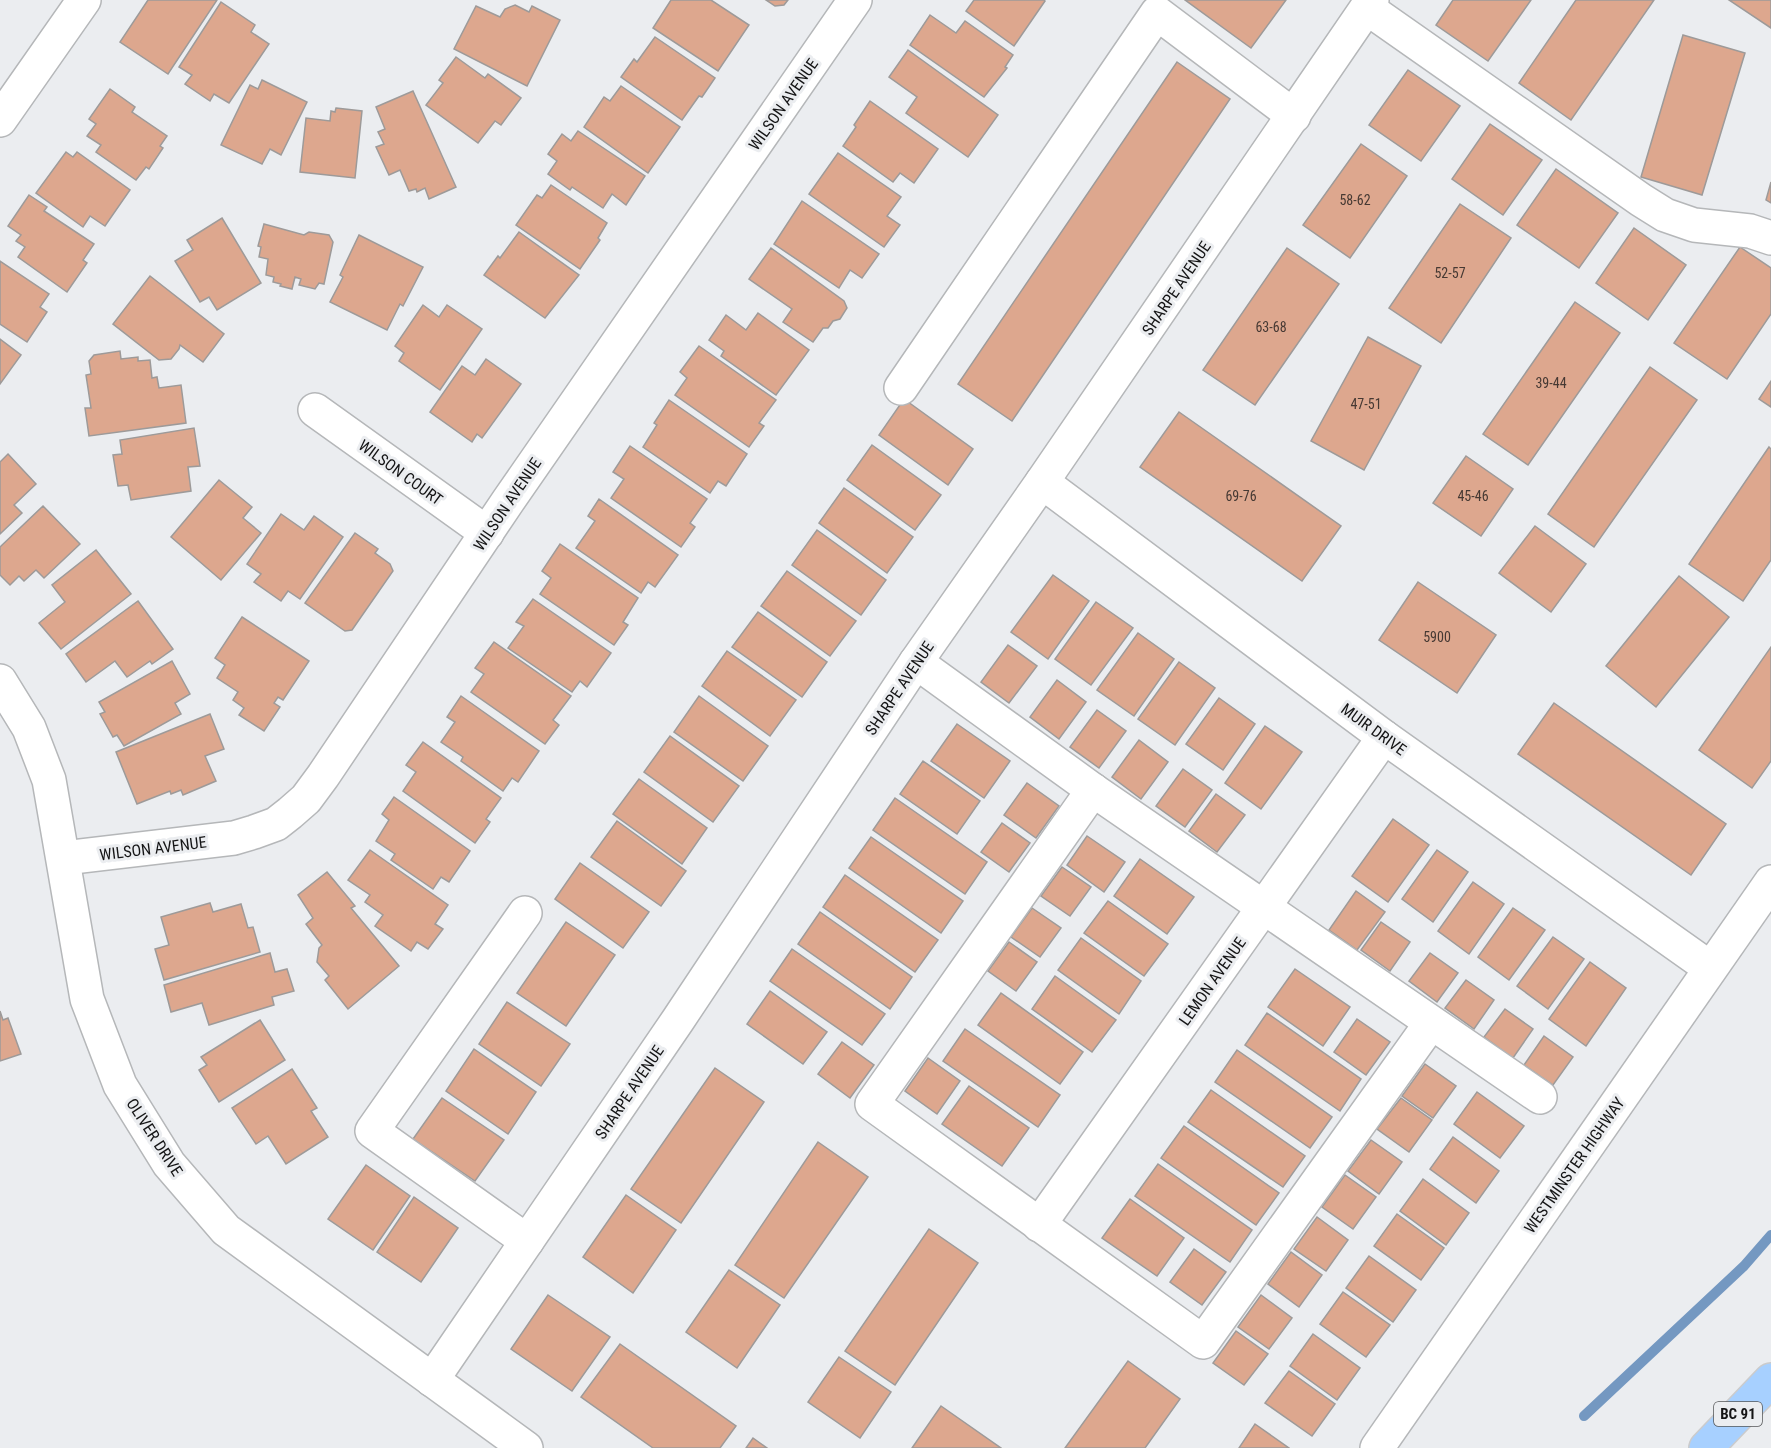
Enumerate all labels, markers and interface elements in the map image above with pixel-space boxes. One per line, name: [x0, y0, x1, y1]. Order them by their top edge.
street label: WILSON AVENUE: [745, 55, 822, 154]
house number: 58-62: [1339, 192, 1371, 208]
street label: SHARPE AVENUE: [1138, 238, 1215, 339]
house number: 52-57: [1434, 265, 1466, 281]
house number: 63-68: [1255, 319, 1287, 335]
house number: 39-44: [1535, 375, 1567, 391]
house number: 47-51: [1350, 396, 1382, 412]
street label: WILSON COURT: [355, 436, 446, 509]
street label: WILSON AVENUE: [469, 454, 545, 554]
house number: 69-76: [1225, 488, 1257, 504]
house number: 45-46: [1457, 488, 1489, 504]
house number: 5900: [1423, 629, 1451, 645]
street label: SHARPE AVENUE: [861, 638, 938, 739]
street label: MUIR DRIVE: [1337, 699, 1410, 759]
street label: WILSON AVENUE: [98, 833, 208, 864]
street label: LEMON AVENUE: [1175, 934, 1250, 1029]
street label: SHARPE AVENUE: [591, 1042, 668, 1143]
street label: WESTMINSTER HIGHWAY: [1520, 1093, 1629, 1237]
street label: OLIVER DRIVE: [122, 1095, 187, 1180]
road number: BC 91: [1714, 1402, 1762, 1426]

